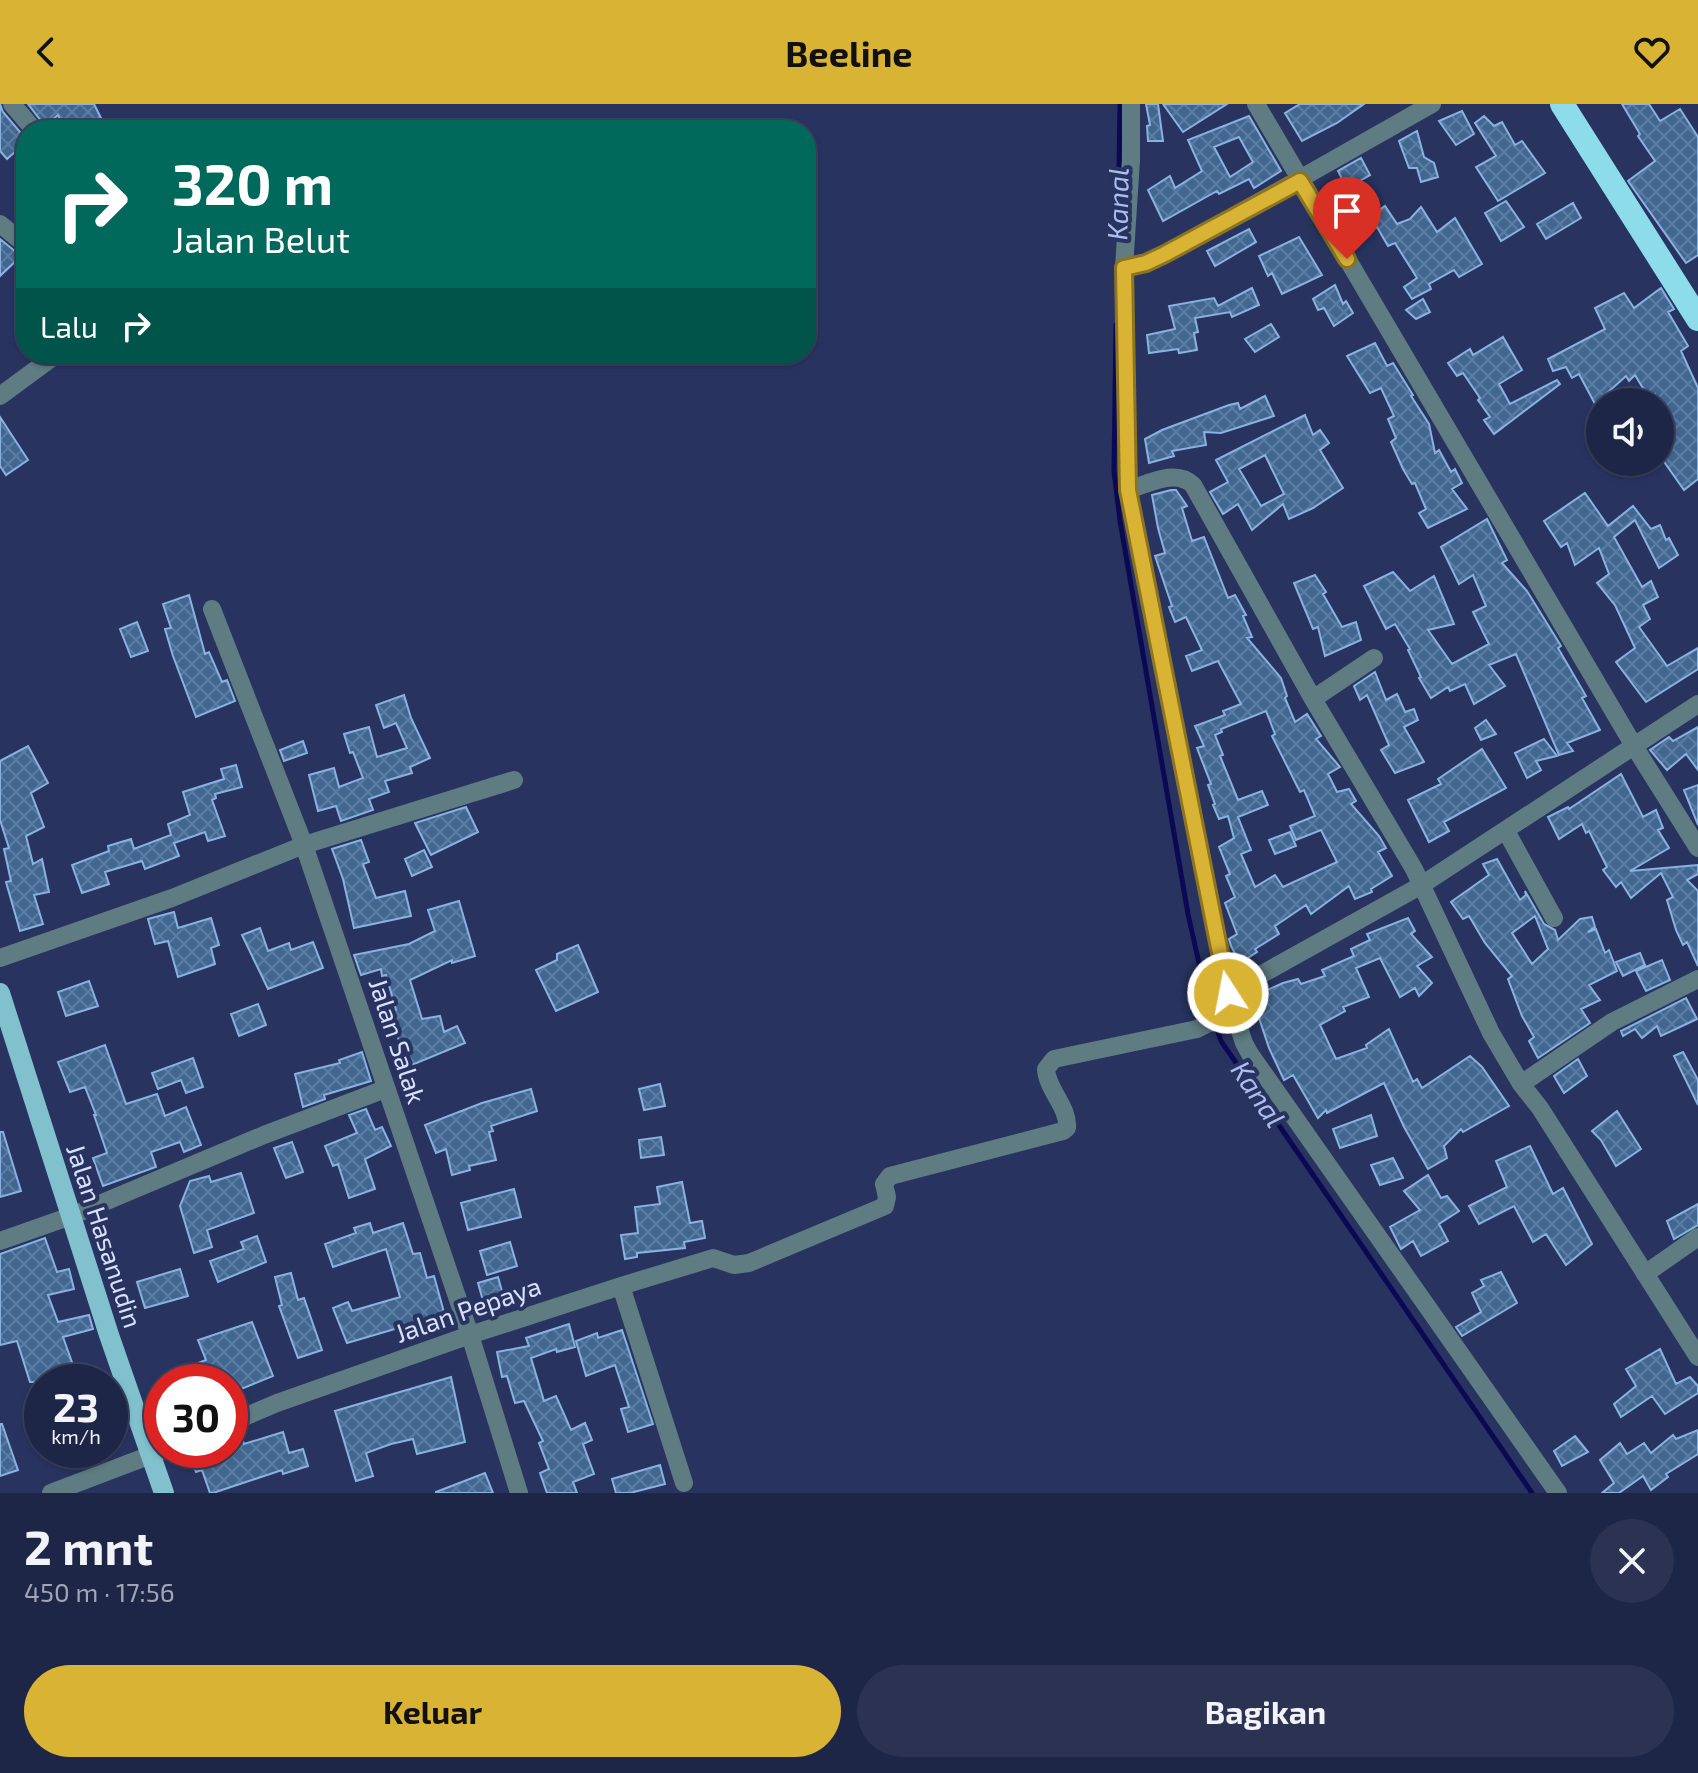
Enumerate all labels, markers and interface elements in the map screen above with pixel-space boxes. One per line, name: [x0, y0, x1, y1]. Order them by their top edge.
icon: back: [24, 30, 68, 74]
icon: heart: [1630, 30, 1674, 74]
text: Beeline: [785, 31, 913, 74]
text: 320 m: [172, 149, 333, 216]
icon: right: [40, 152, 144, 256]
water label: Kanal: [1099, 167, 1135, 241]
pin: [1313, 177, 1381, 259]
icon: arrive: [1325, 189, 1369, 233]
text: Jalan Belut: [172, 217, 350, 260]
icon: right: [114, 304, 158, 348]
text: Lalu: [40, 308, 98, 344]
map controls: [1586, 388, 1674, 476]
button: sound: [1586, 388, 1674, 476]
position arrow: [1186, 951, 1270, 1035]
street label: Jalan Salak: [364, 974, 433, 1107]
water label: Kanal: [1224, 1054, 1293, 1133]
street label: Jalan Hasanudin: [61, 1140, 150, 1331]
street label: Jalan Pepaya: [390, 1269, 545, 1348]
speed limit sign: 30: [144, 1364, 248, 1468]
text: 23: [53, 1382, 99, 1430]
text: km/h: [51, 1424, 101, 1448]
text: 2 mnt: [24, 1517, 153, 1575]
button: close: [1590, 1519, 1674, 1603]
text: 450 m · 17:56: [24, 1576, 175, 1607]
button: Keluar: [24, 1665, 841, 1757]
button: Bagikan: [857, 1665, 1674, 1757]

